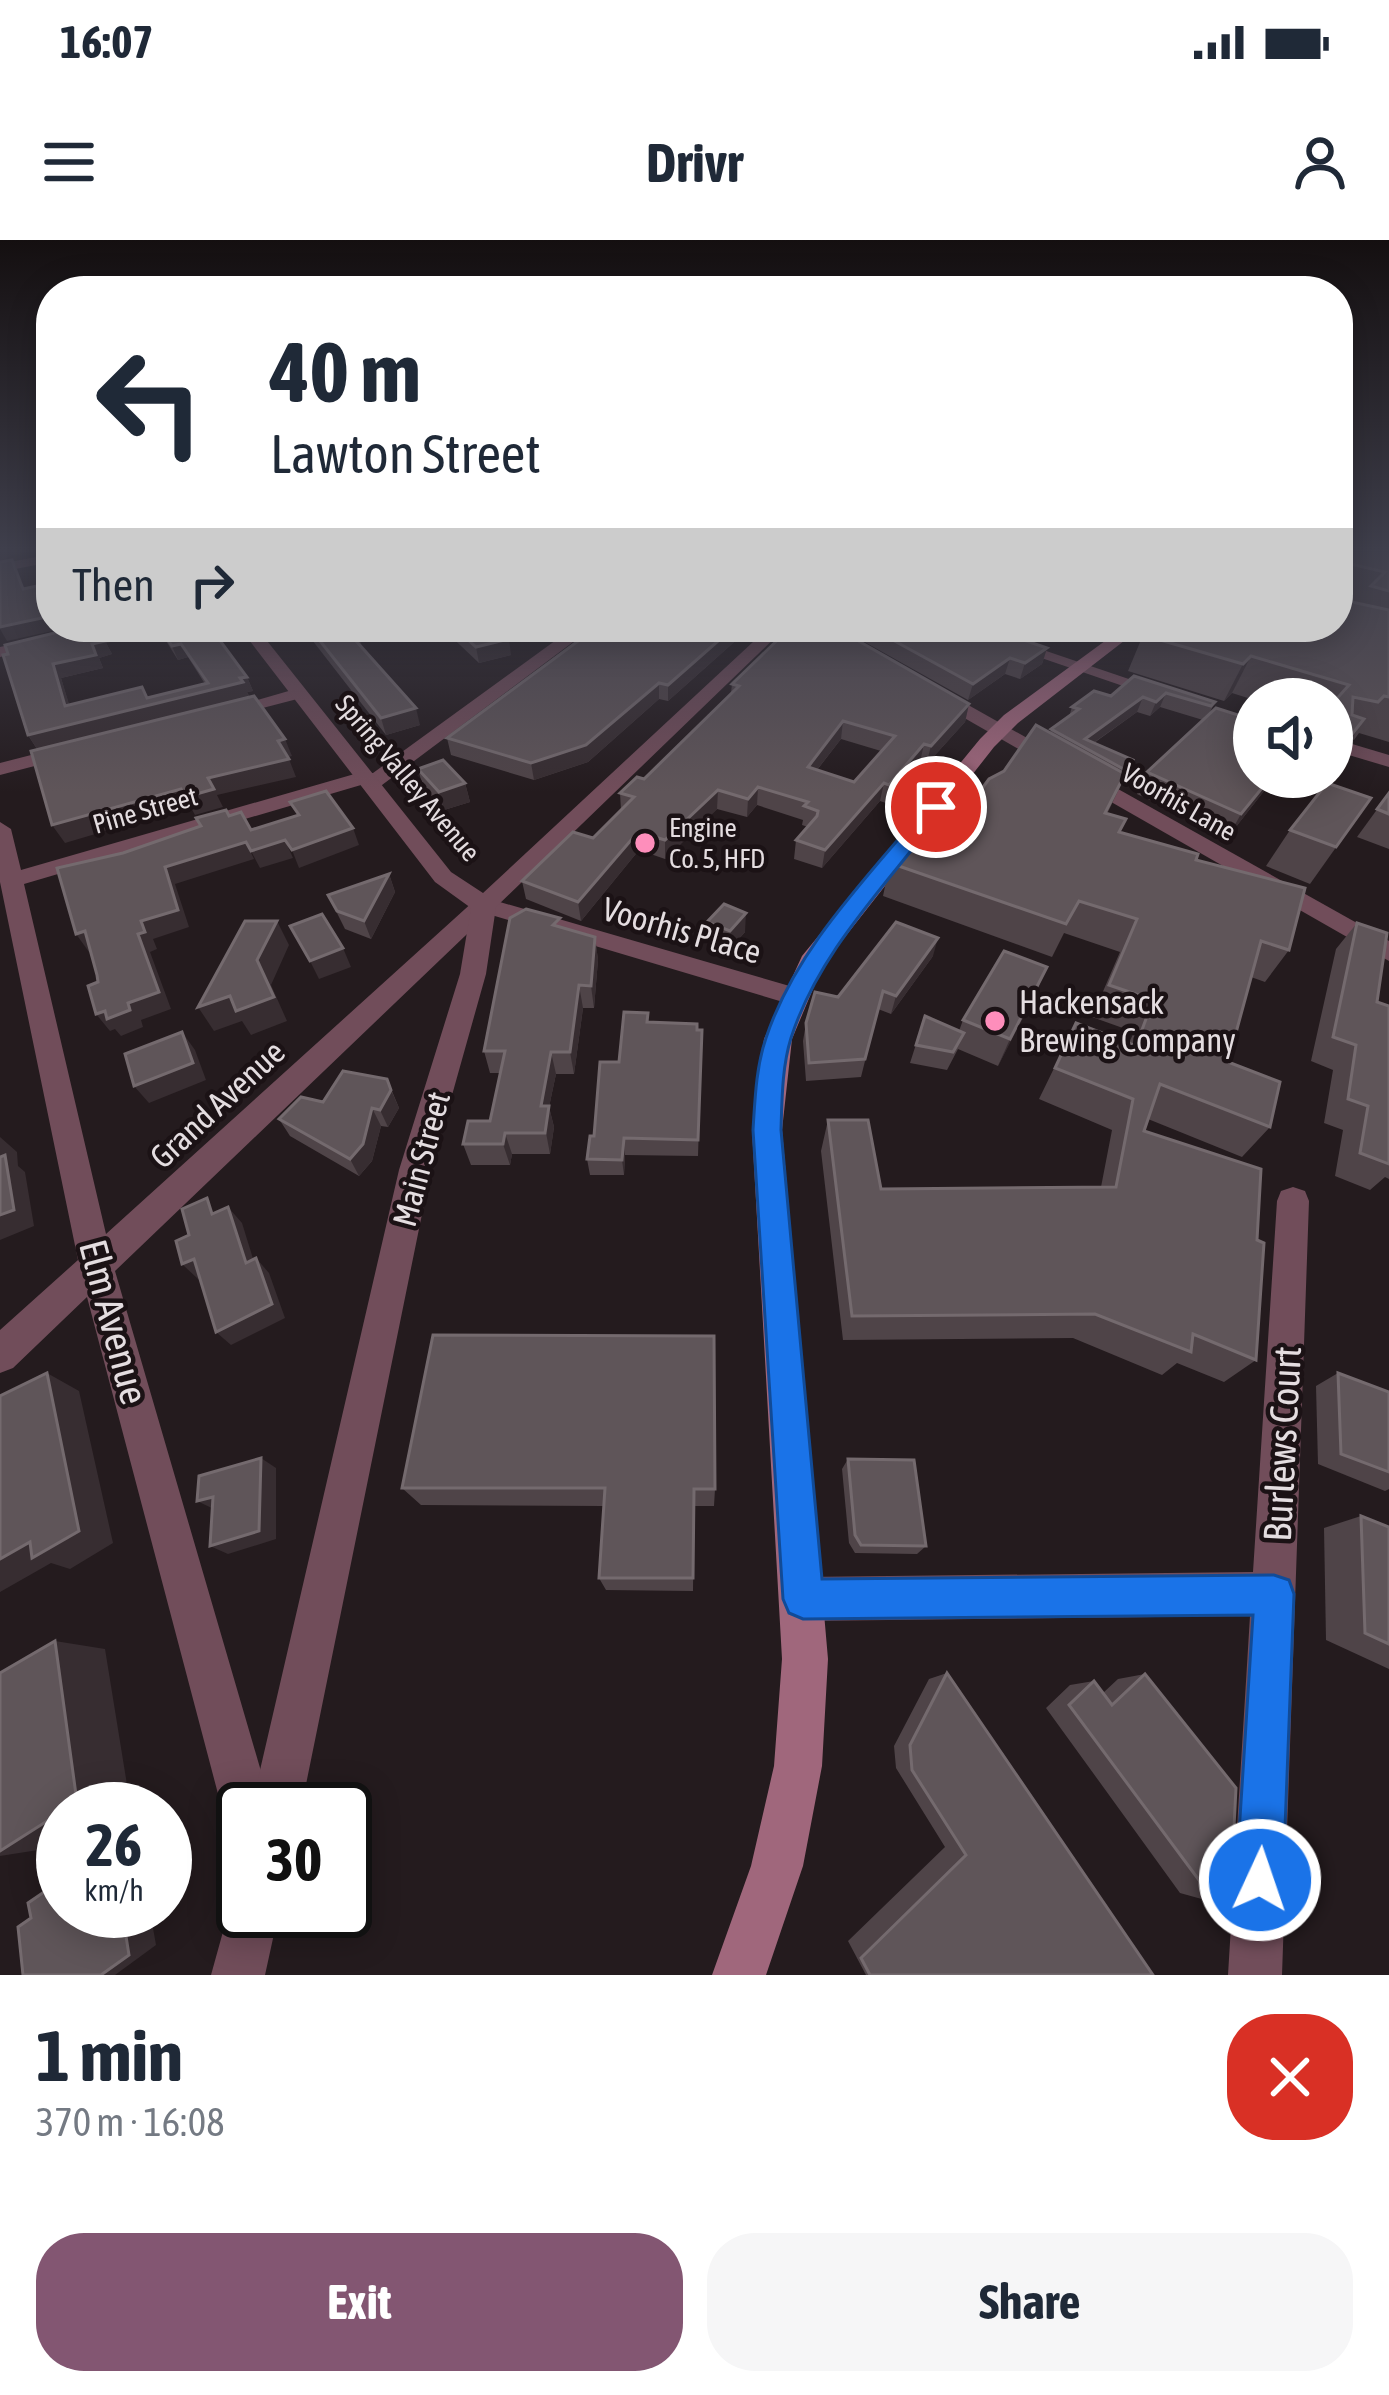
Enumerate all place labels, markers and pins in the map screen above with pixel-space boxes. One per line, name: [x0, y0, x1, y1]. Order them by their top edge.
pin: [885, 756, 987, 858]
place label: Engine Co. 5, HFD: [669, 812, 765, 874]
marker: Engine Co. 5, HFD: [632, 830, 658, 856]
place label: Hackensack Brewing Company: [1019, 983, 1236, 1059]
marker: Hackensack Brewing Company: [982, 1008, 1008, 1034]

